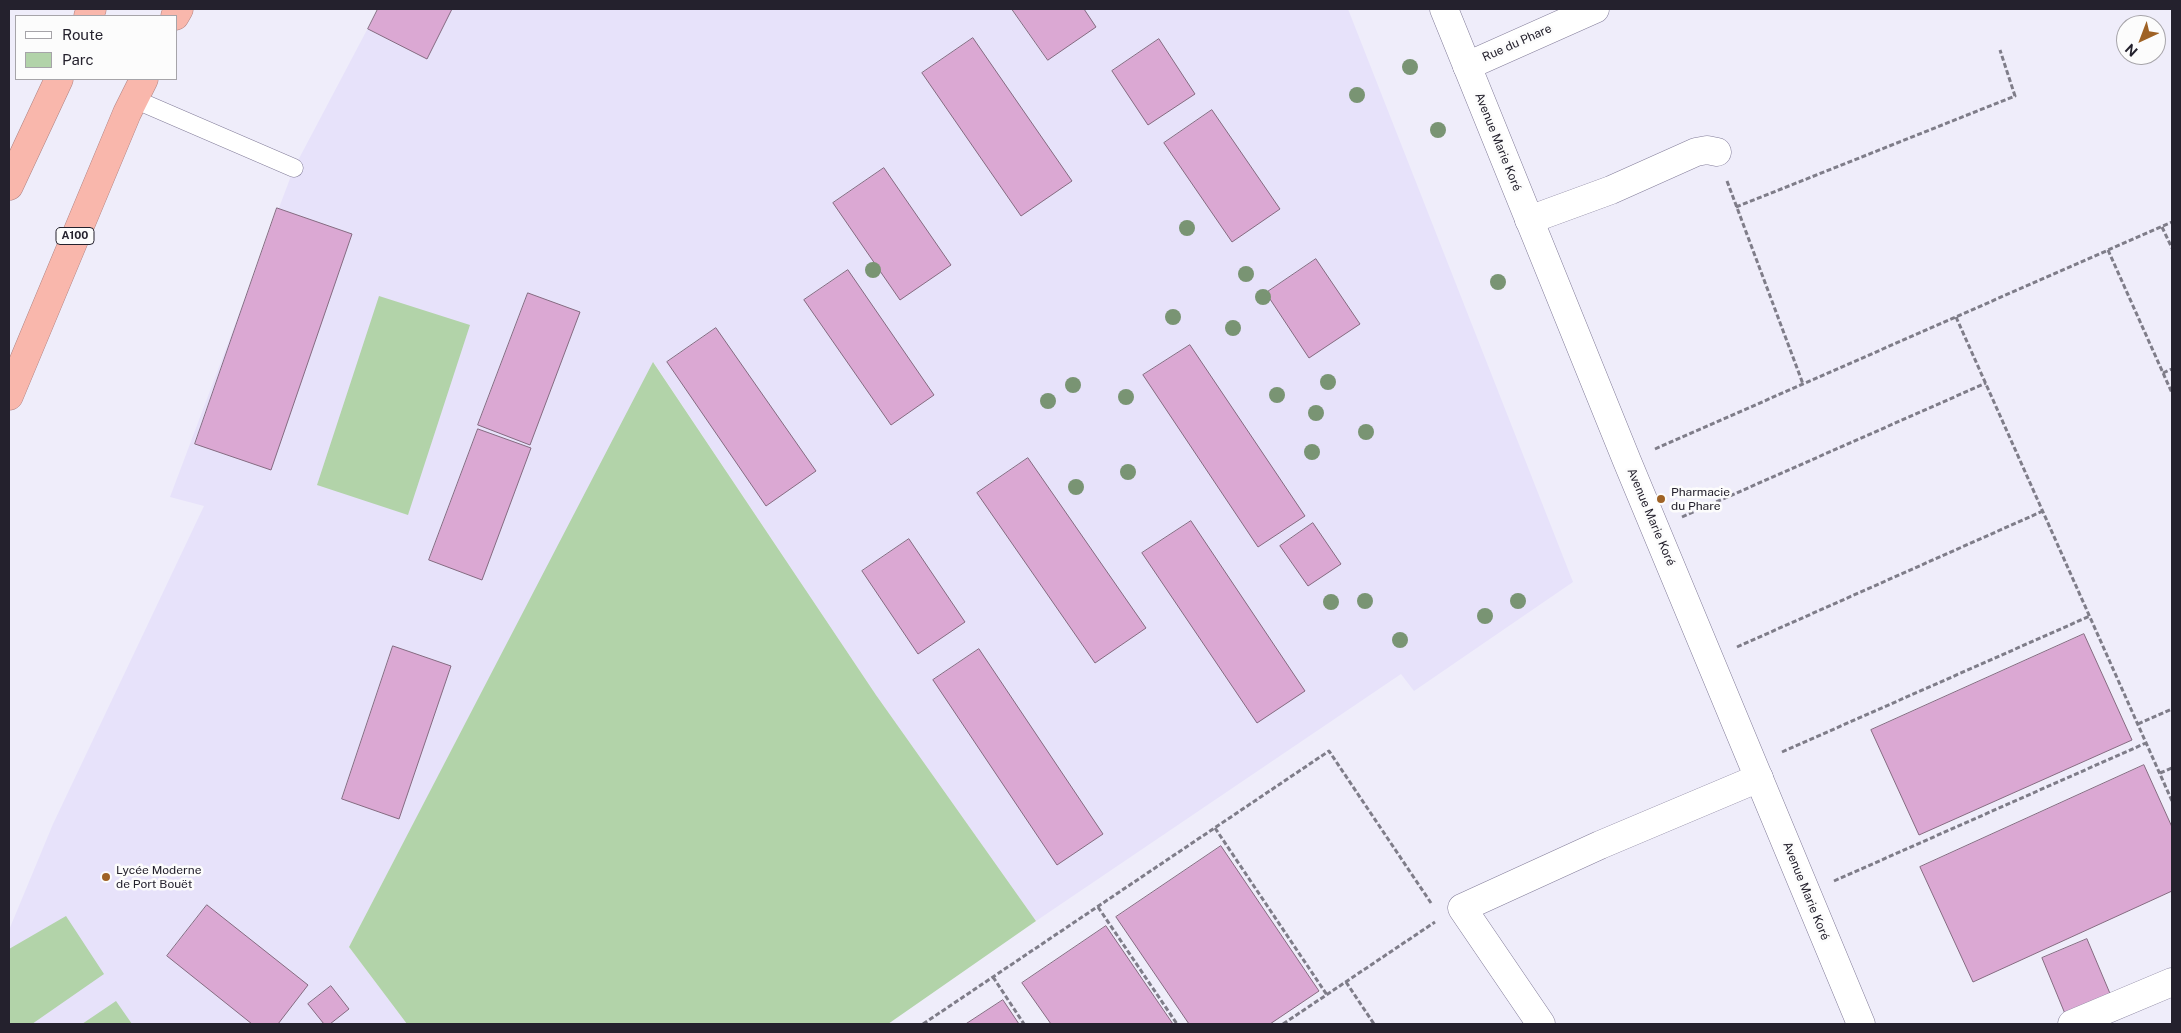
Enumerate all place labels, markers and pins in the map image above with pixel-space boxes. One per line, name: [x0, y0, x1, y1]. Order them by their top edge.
place label: Pharmacie du Phare: [1671, 485, 1730, 513]
marker: Pharmacie du Phare: [1655, 493, 1667, 505]
place label: Lycée Moderne de Port Bouët: [116, 863, 201, 891]
marker: Lycée Moderne de Port Bouët: [100, 871, 112, 883]

